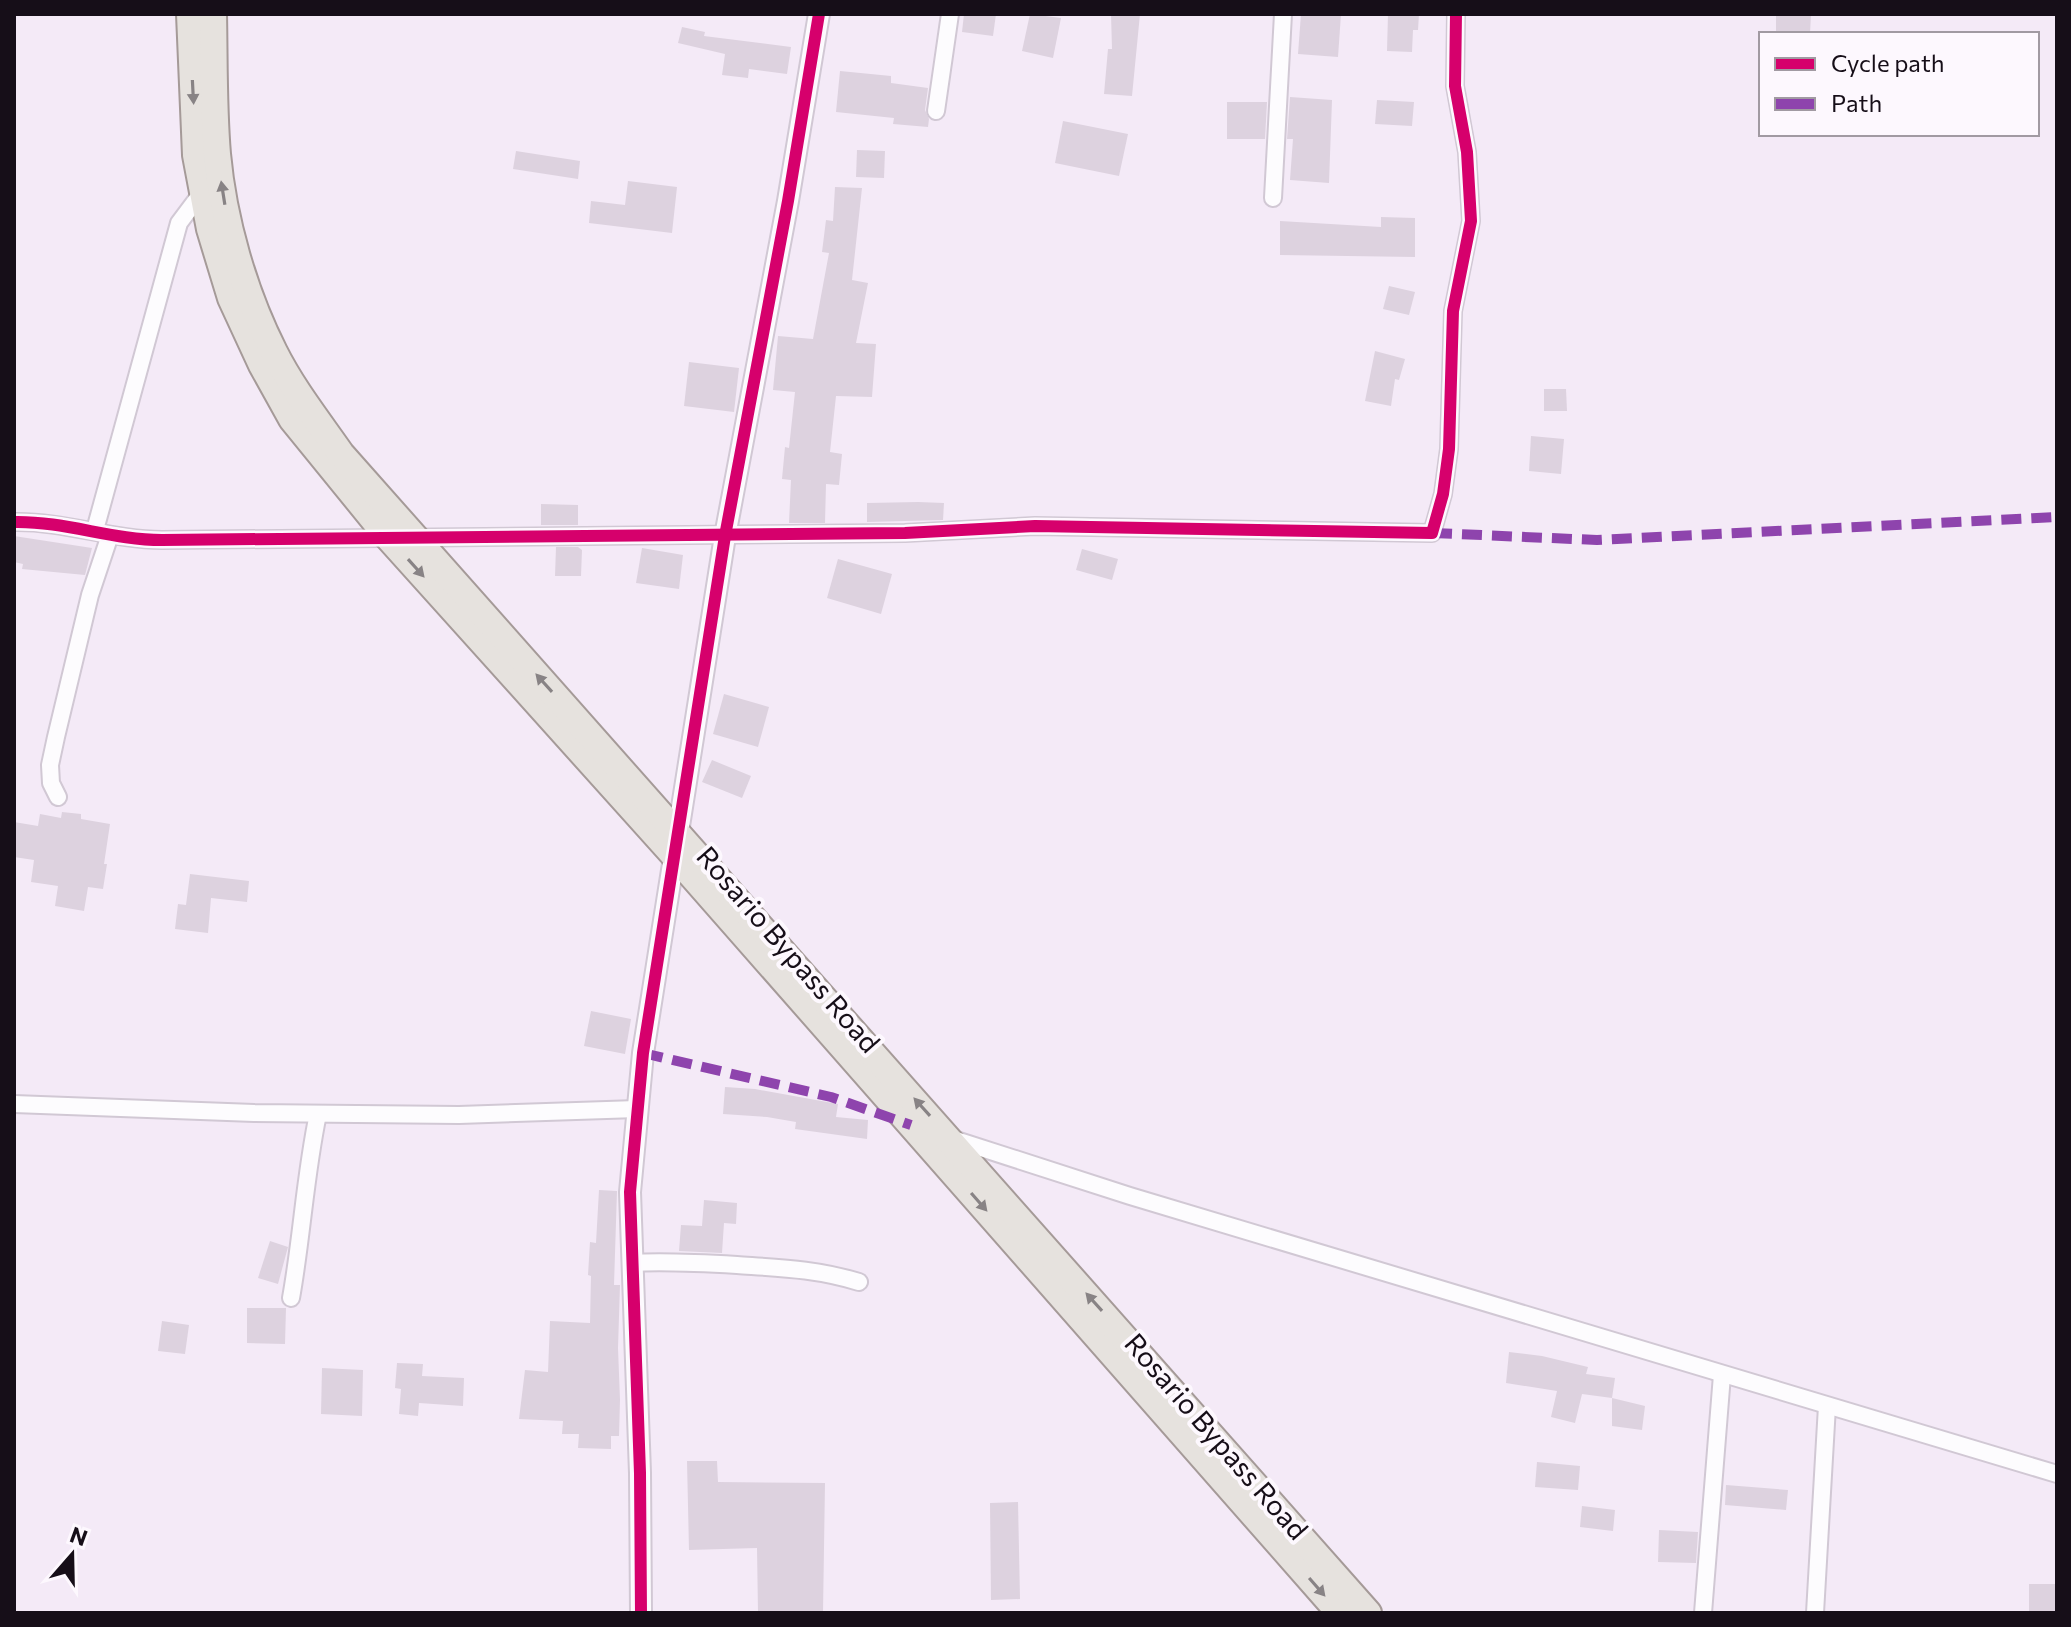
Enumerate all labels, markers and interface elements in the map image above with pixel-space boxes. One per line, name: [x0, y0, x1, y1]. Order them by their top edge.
legend: [1759, 32, 2039, 136]
text: Cycle path: [1831, 48, 1945, 77]
one-way arrow: [187, 80, 200, 105]
text: Path: [1831, 88, 1882, 117]
one-way arrow: [217, 180, 229, 205]
one-way arrow: [406, 559, 424, 578]
one-way arrow: [536, 674, 554, 693]
street label: Rosario Bypass Road: [690, 839, 888, 1059]
one-way arrow: [914, 1098, 931, 1118]
one-way arrow: [970, 1192, 987, 1212]
one-way arrow: [1086, 1293, 1104, 1312]
street label: Rosario Bypass Road: [1118, 1326, 1316, 1546]
north arrow: [32, 1515, 112, 1595]
text: N: [67, 1520, 91, 1551]
one-way arrow: [1308, 1576, 1325, 1596]

